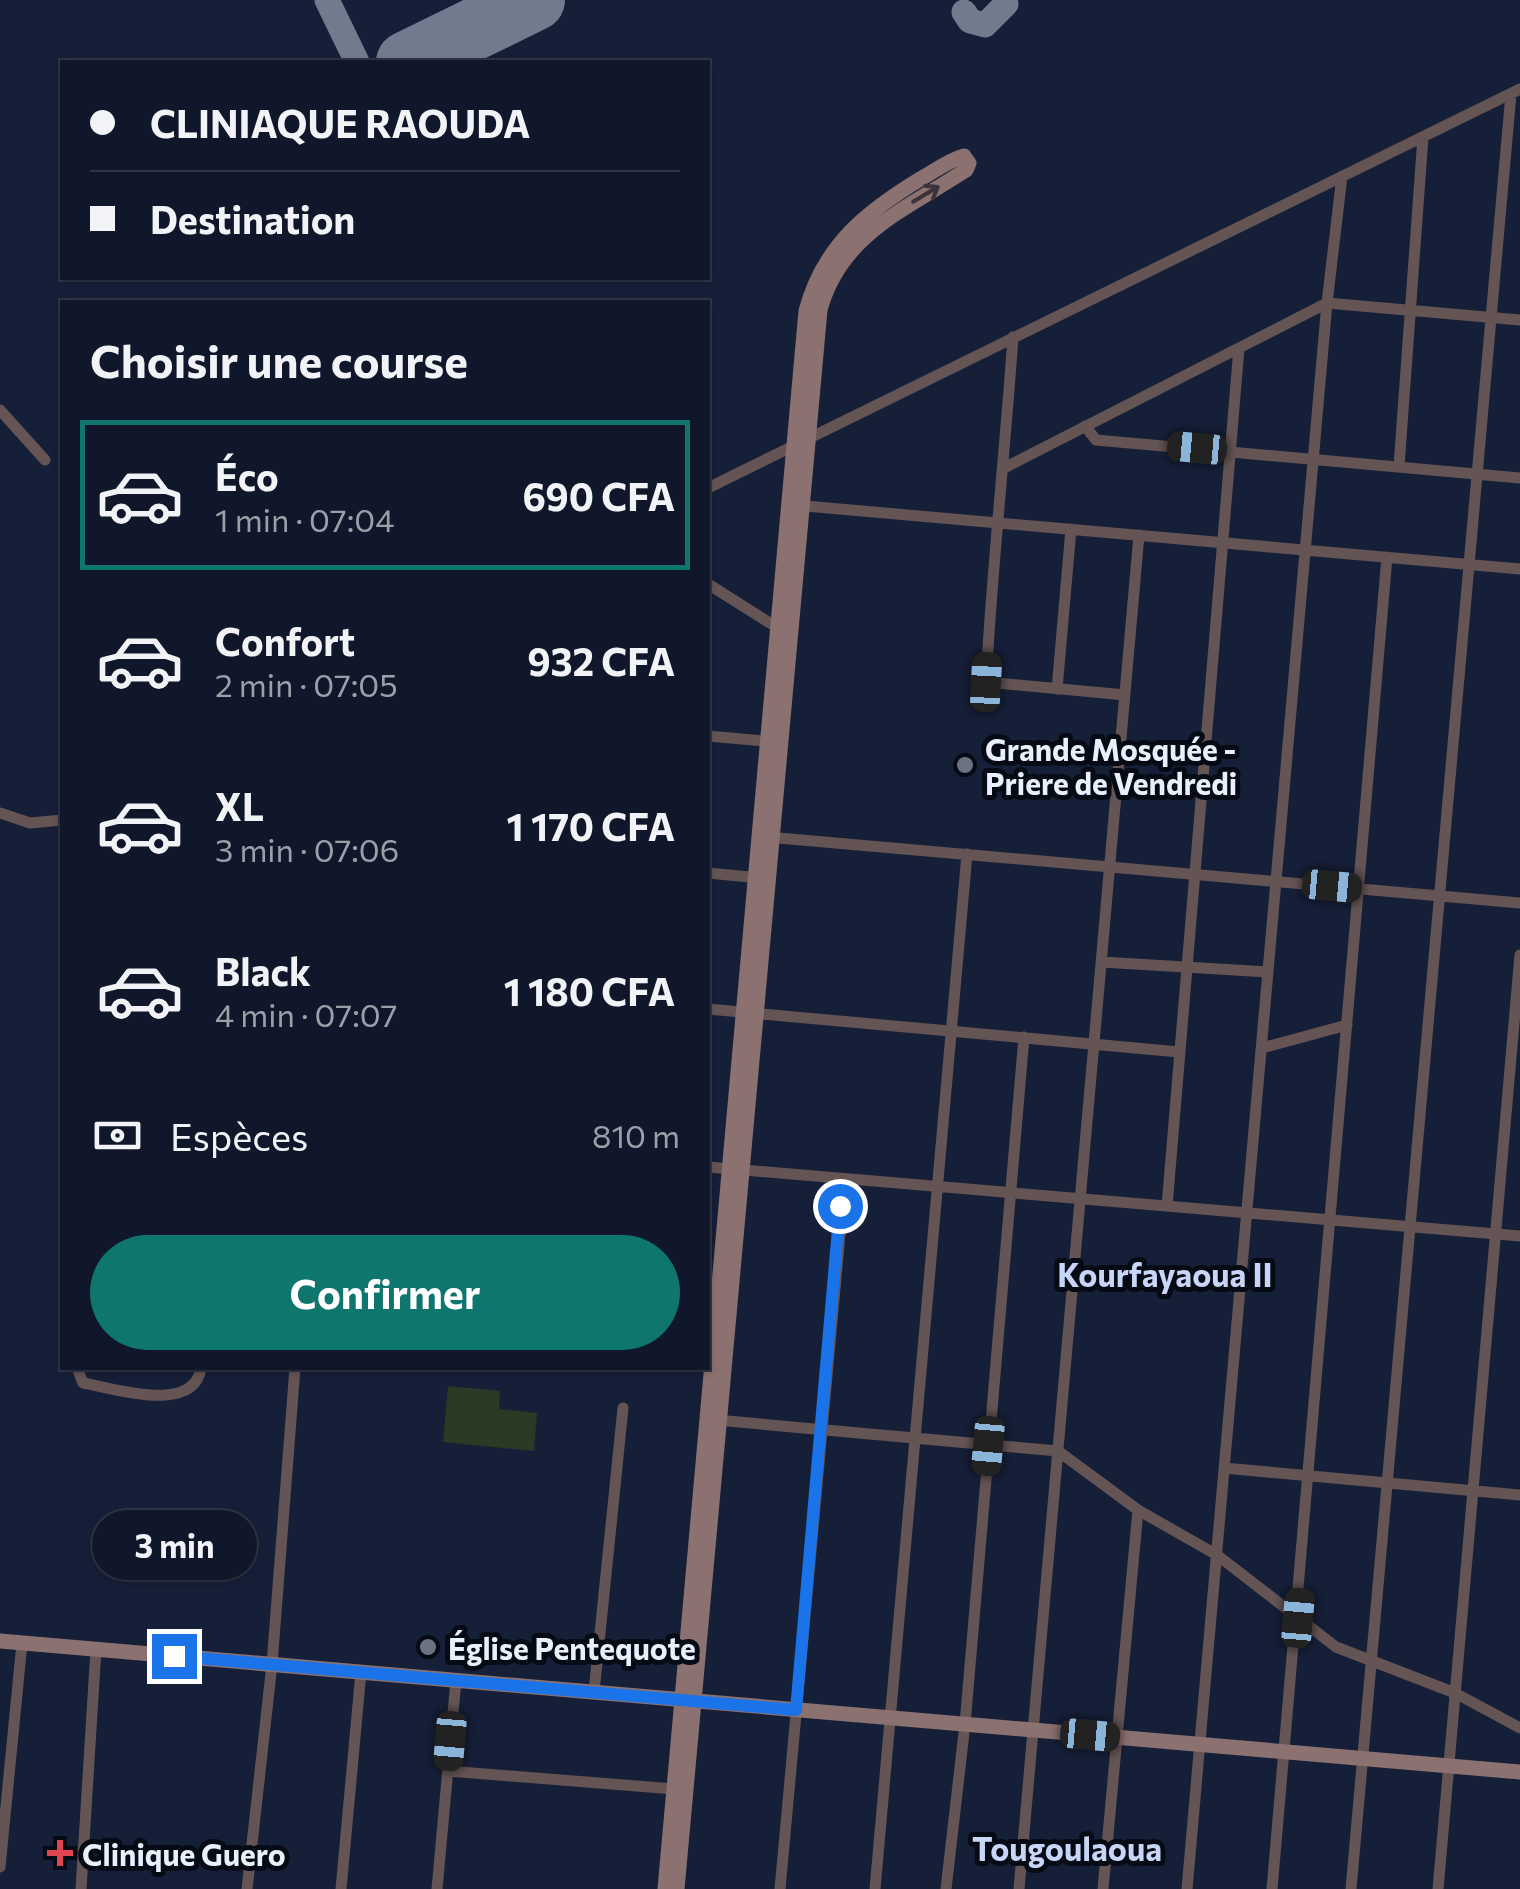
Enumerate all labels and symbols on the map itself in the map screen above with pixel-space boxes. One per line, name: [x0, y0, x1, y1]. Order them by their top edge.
one-way arrow: [911, 184, 940, 204]
car: [1166, 430, 1228, 466]
car: [969, 651, 1003, 713]
place label: Grande Mosquée - Priere de Vendredi: [985, 730, 1237, 801]
marker: Grande Mosquée - Priere de Vendredi: [954, 754, 976, 776]
car: [1301, 868, 1363, 904]
route start: [818, 1184, 863, 1229]
district label: Kourfayaoua II: [1057, 1254, 1273, 1294]
car: [970, 1415, 1006, 1477]
callout: 3 min: [91, 1511, 256, 1581]
car: [1280, 1587, 1316, 1649]
place label: Église Pentequote: [448, 1629, 696, 1666]
route end: [152, 1634, 197, 1679]
marker: Église Pentequote: [417, 1636, 439, 1658]
car: [432, 1710, 468, 1772]
car: [1059, 1717, 1121, 1753]
district label: Tougoulaoua: [972, 1828, 1162, 1868]
place label: Clinique Guero: [82, 1835, 286, 1872]
marker: Clinique Guero: [47, 1840, 73, 1866]

